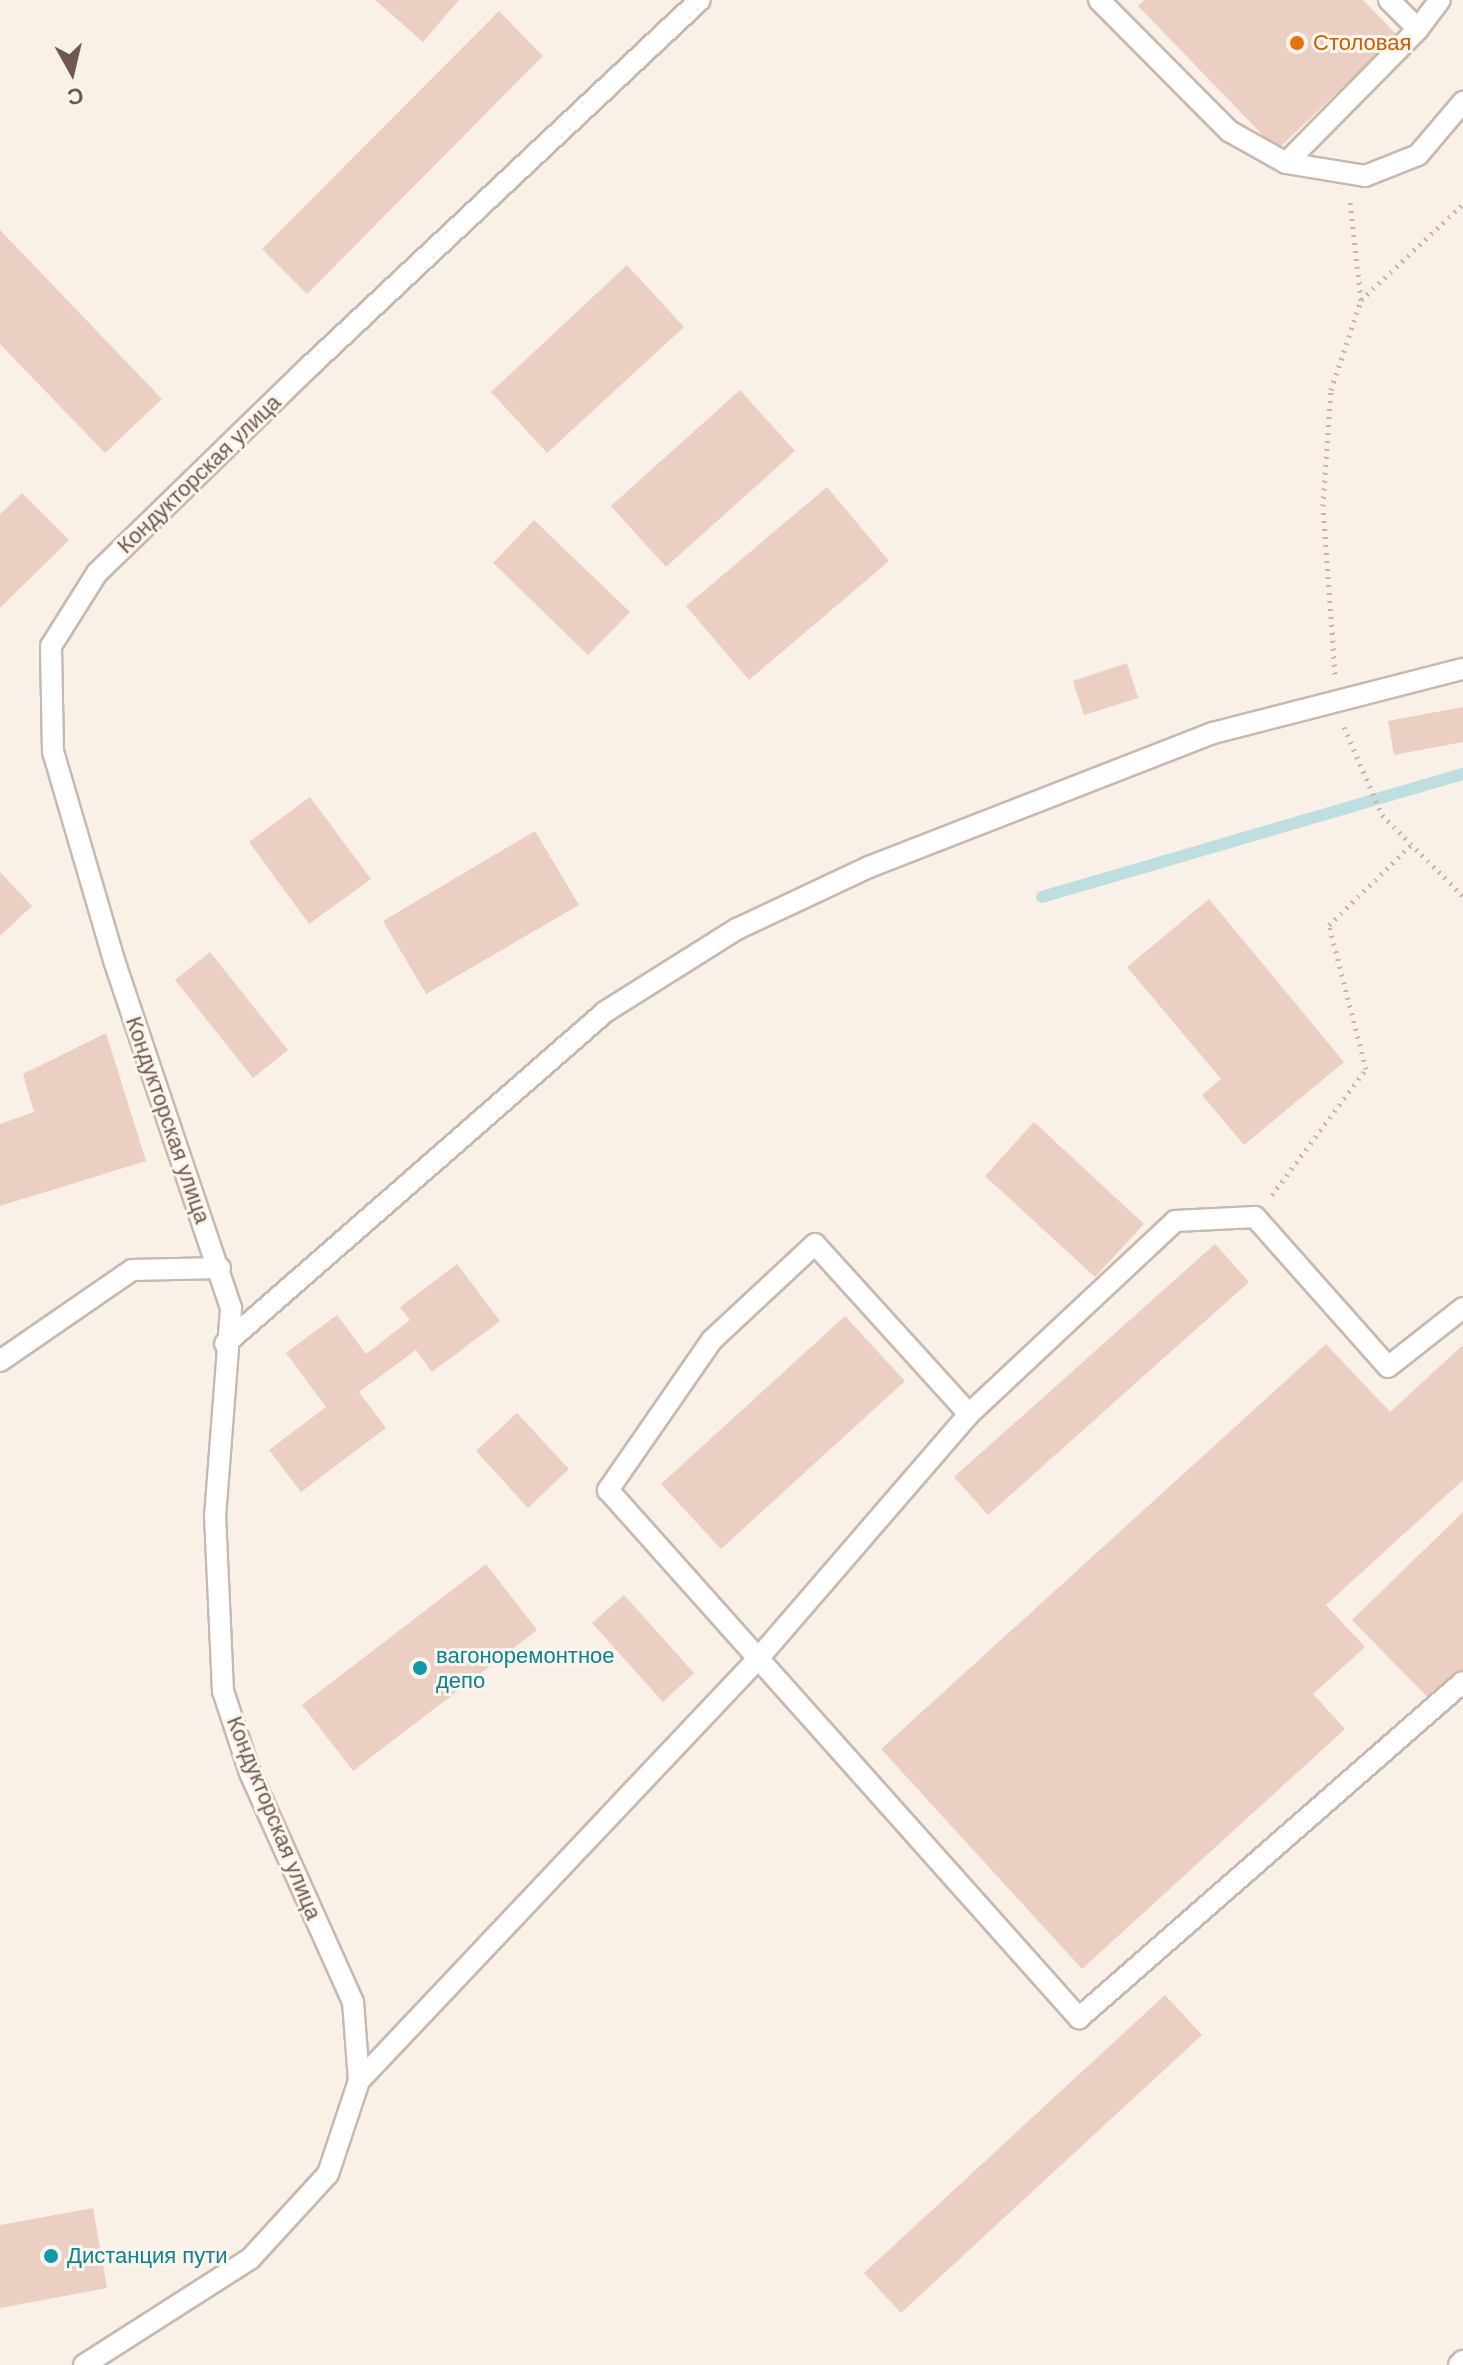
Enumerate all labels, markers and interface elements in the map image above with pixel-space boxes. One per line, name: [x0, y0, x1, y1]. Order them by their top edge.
place label: Столовая: [1313, 30, 1411, 56]
north arrow: [32, 32, 112, 112]
marker: Столовая: [1288, 34, 1306, 52]
text: С: [66, 83, 85, 110]
street label: Кондукторская улица: [112, 389, 286, 559]
street label: Кондукторская улица: [120, 1013, 216, 1227]
place label: вагоноремонтное депо: [436, 1642, 615, 1694]
marker: вагоноремонтное депо: [411, 1659, 429, 1677]
street label: Кондукторская улица: [221, 1712, 327, 1924]
place label: Дистанция пути: [67, 2243, 228, 2269]
marker: Дистанция пути: [42, 2247, 60, 2265]

